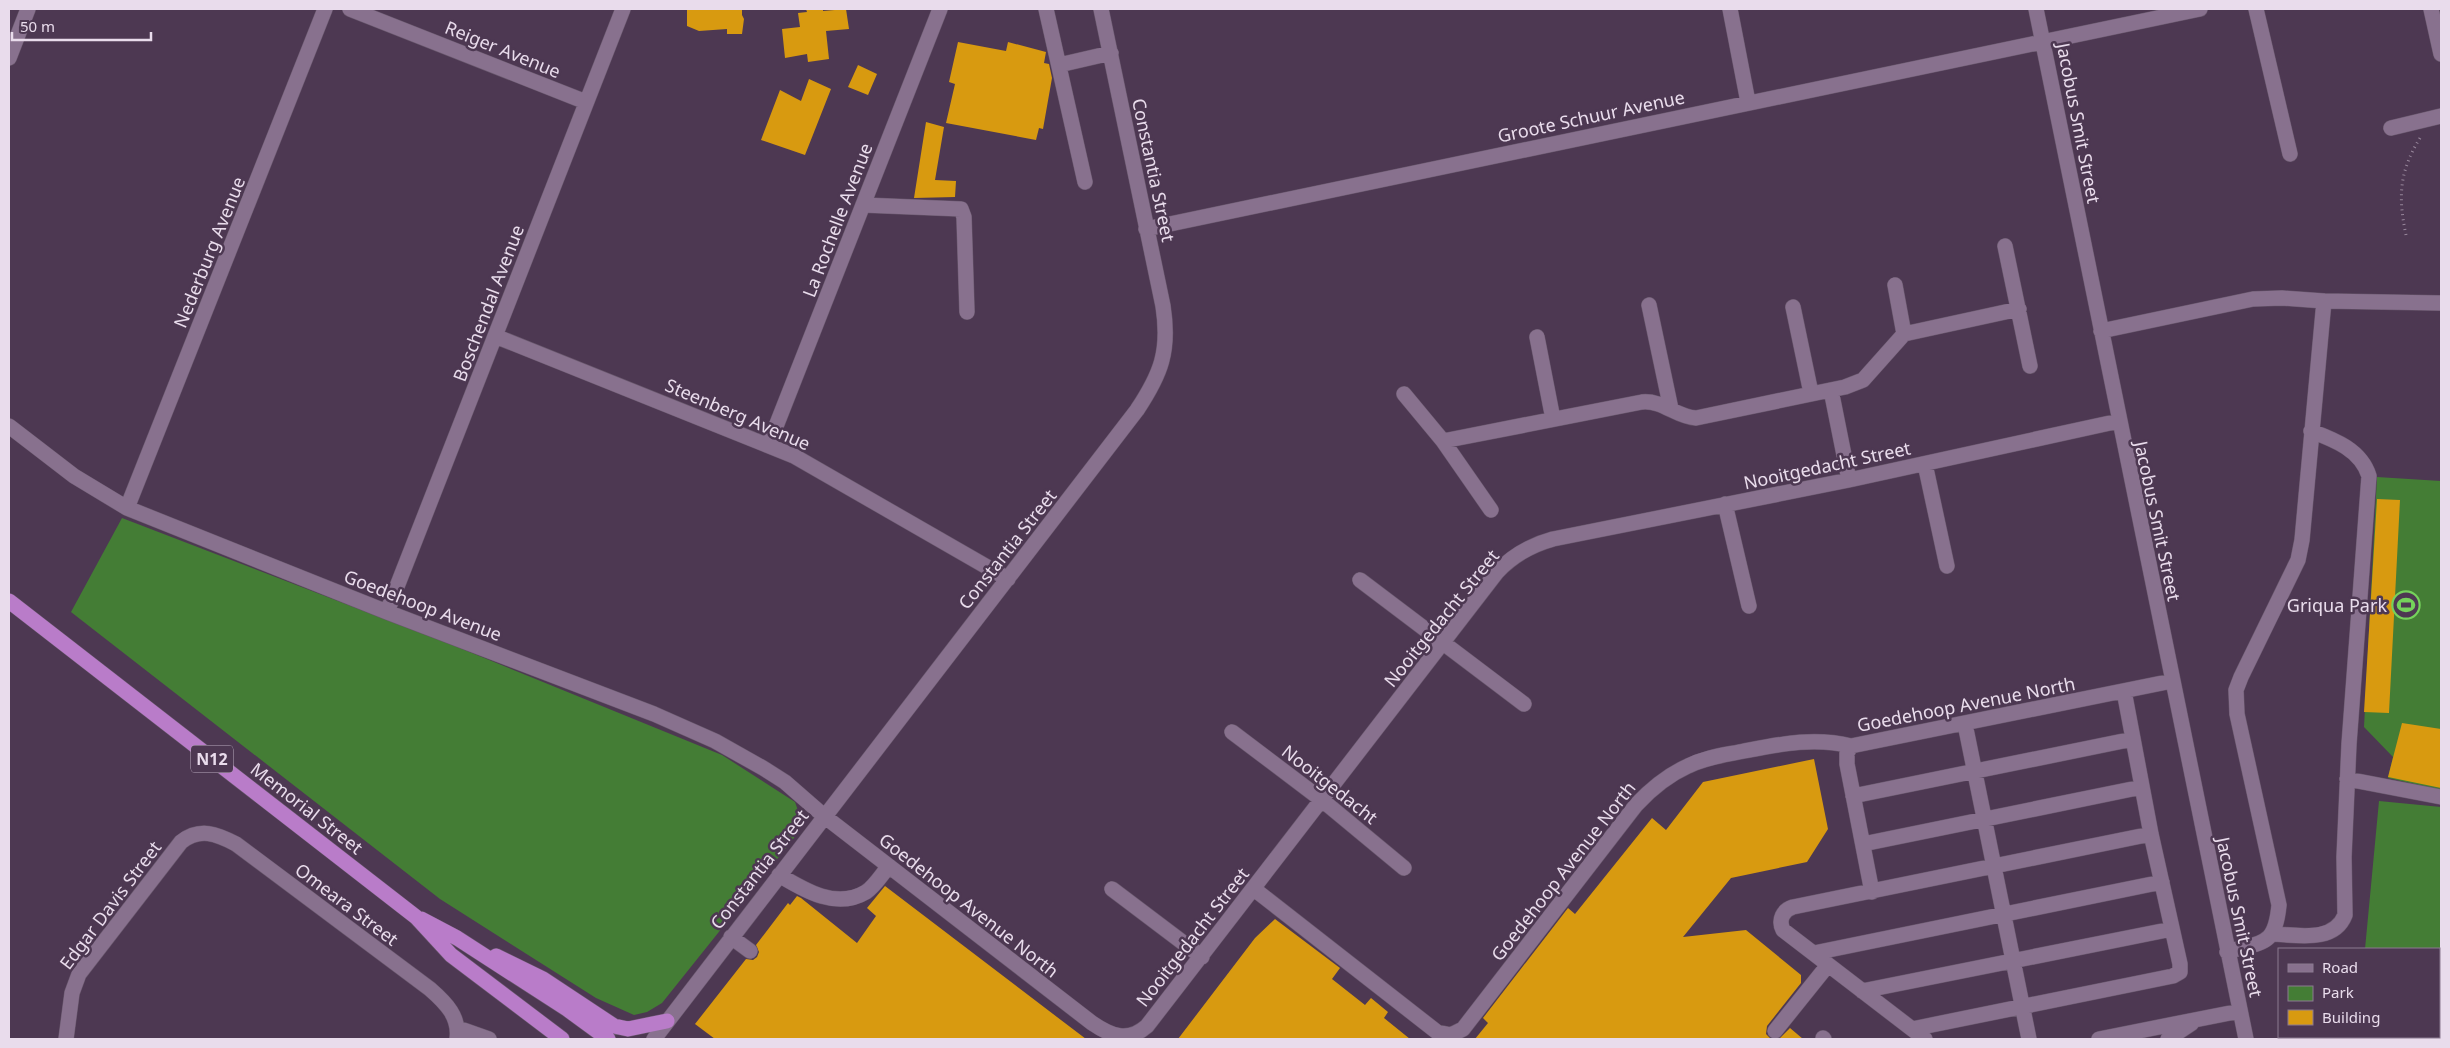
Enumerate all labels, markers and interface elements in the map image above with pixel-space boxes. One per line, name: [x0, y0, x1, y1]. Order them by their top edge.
scale bar: [12, 10, 151, 42]
street label: Reiger Avenue: [442, 15, 564, 83]
text: 50 m: [20, 16, 55, 36]
street label: Jacobus Smit Street: [2051, 39, 2106, 206]
street label: Groote Schuur Avenue: [1495, 84, 1687, 148]
street label: Constantia Street: [1127, 96, 1181, 244]
street label: La Rochelle Avenue: [796, 139, 878, 301]
street label: Nederburg Avenue: [168, 173, 250, 331]
street label: Boschendal Avenue: [447, 221, 529, 385]
street label: Steenberg Avenue: [662, 373, 814, 455]
street label: Nooitgedacht Street: [1741, 435, 1913, 494]
street label: Jacobus Smit Street: [2129, 437, 2187, 604]
street label: Constantia Street: [953, 484, 1062, 614]
street label: Nooitgedacht Street: [1378, 544, 1504, 692]
street label: Goedehoop Avenue: [341, 564, 505, 646]
sports icon: Griqua Park: [2391, 590, 2421, 620]
place label: Griqua Park: [2287, 593, 2387, 617]
street label: Goedehoop Avenue North: [1855, 671, 2077, 737]
street label: Nooitgedacht: [1277, 739, 1383, 829]
road number: N12: [191, 746, 233, 772]
street label: Memorial Street: [246, 757, 368, 860]
street label: Goedehoop Avenue North: [1485, 776, 1641, 966]
street label: Constantia Street: [705, 804, 814, 934]
street label: Goedehoop Avenue North: [874, 827, 1064, 983]
street label: Jacobus Smit Street: [2211, 833, 2269, 1000]
street label: Edgar Davis Street: [54, 836, 167, 974]
street label: Omeara Street: [291, 857, 404, 951]
street label: Nooitgedacht Street: [1130, 862, 1254, 1011]
legend: [2278, 948, 2440, 1038]
text: Road: [2322, 957, 2358, 977]
text: Park: [2322, 982, 2354, 1002]
text: Building: [2322, 1007, 2380, 1027]

